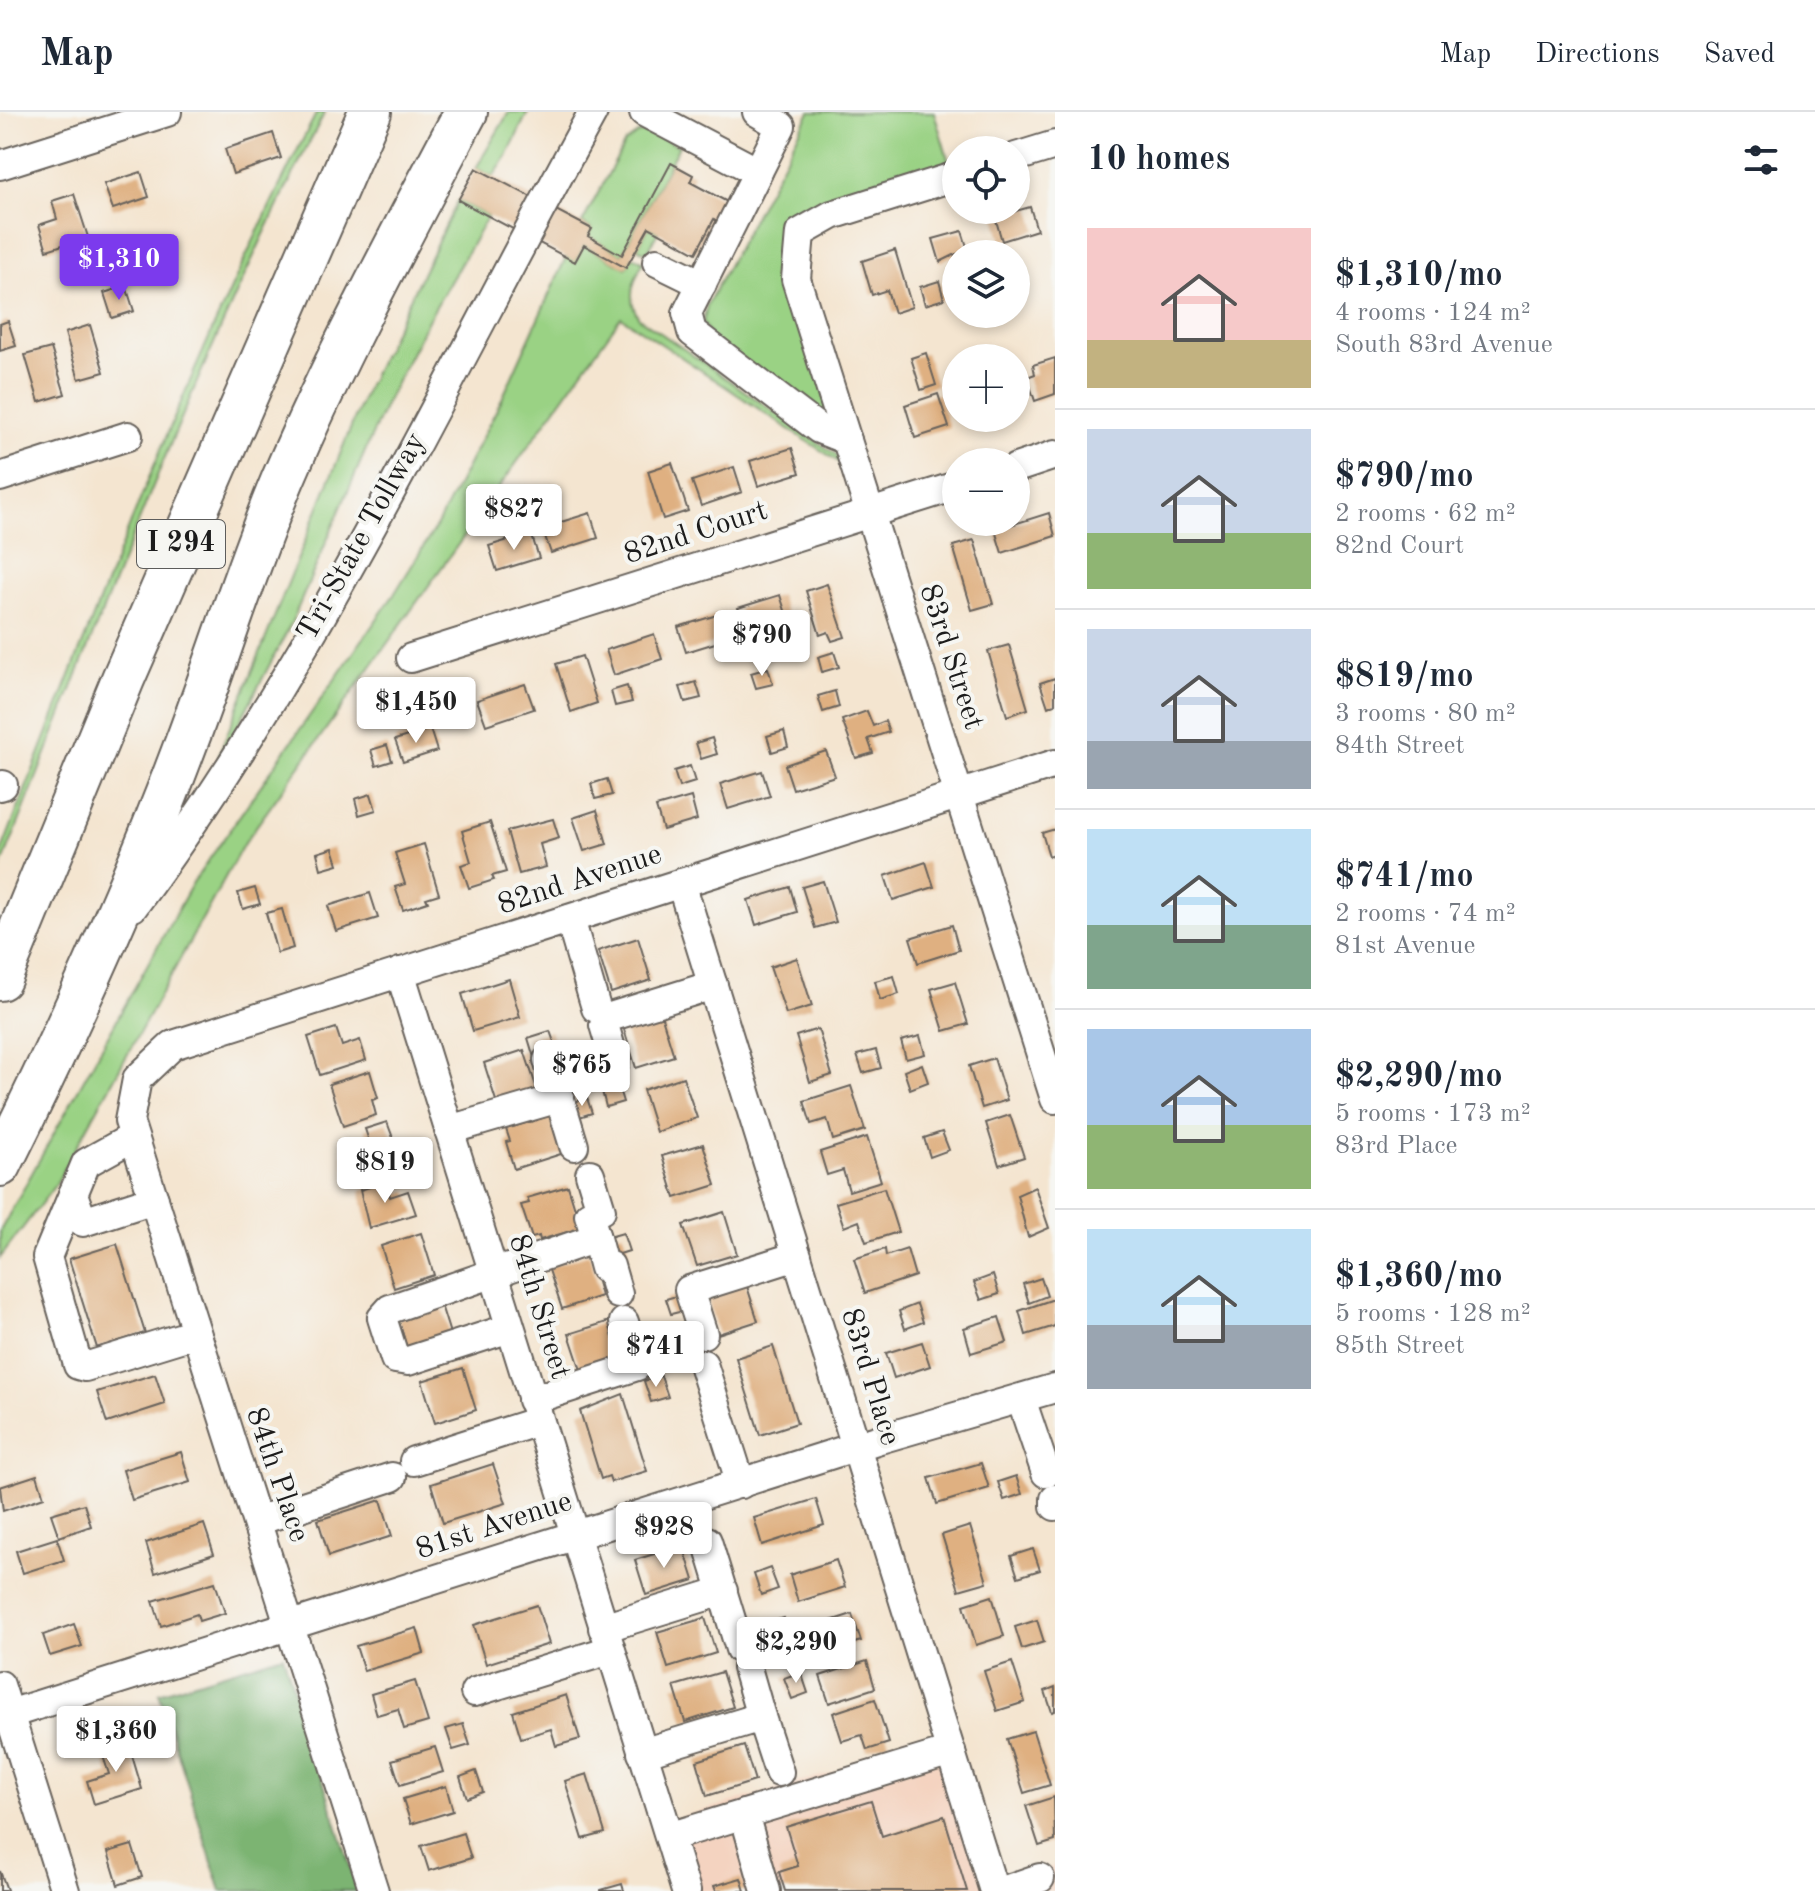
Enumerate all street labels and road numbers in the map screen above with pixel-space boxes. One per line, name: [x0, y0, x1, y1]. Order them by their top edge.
street label: Tri-State Tollway: [293, 428, 432, 646]
street label: 82nd Court: [621, 496, 771, 570]
road number: I 294: [137, 520, 225, 568]
street label: 83rd Street: [913, 581, 989, 733]
street label: 82nd Avenue: [494, 839, 666, 921]
street label: 84th Street: [503, 1231, 575, 1383]
street label: 83rd Place: [835, 1305, 905, 1449]
street label: 84th Place: [240, 1404, 314, 1546]
street label: 81st Avenue: [412, 1487, 576, 1565]

